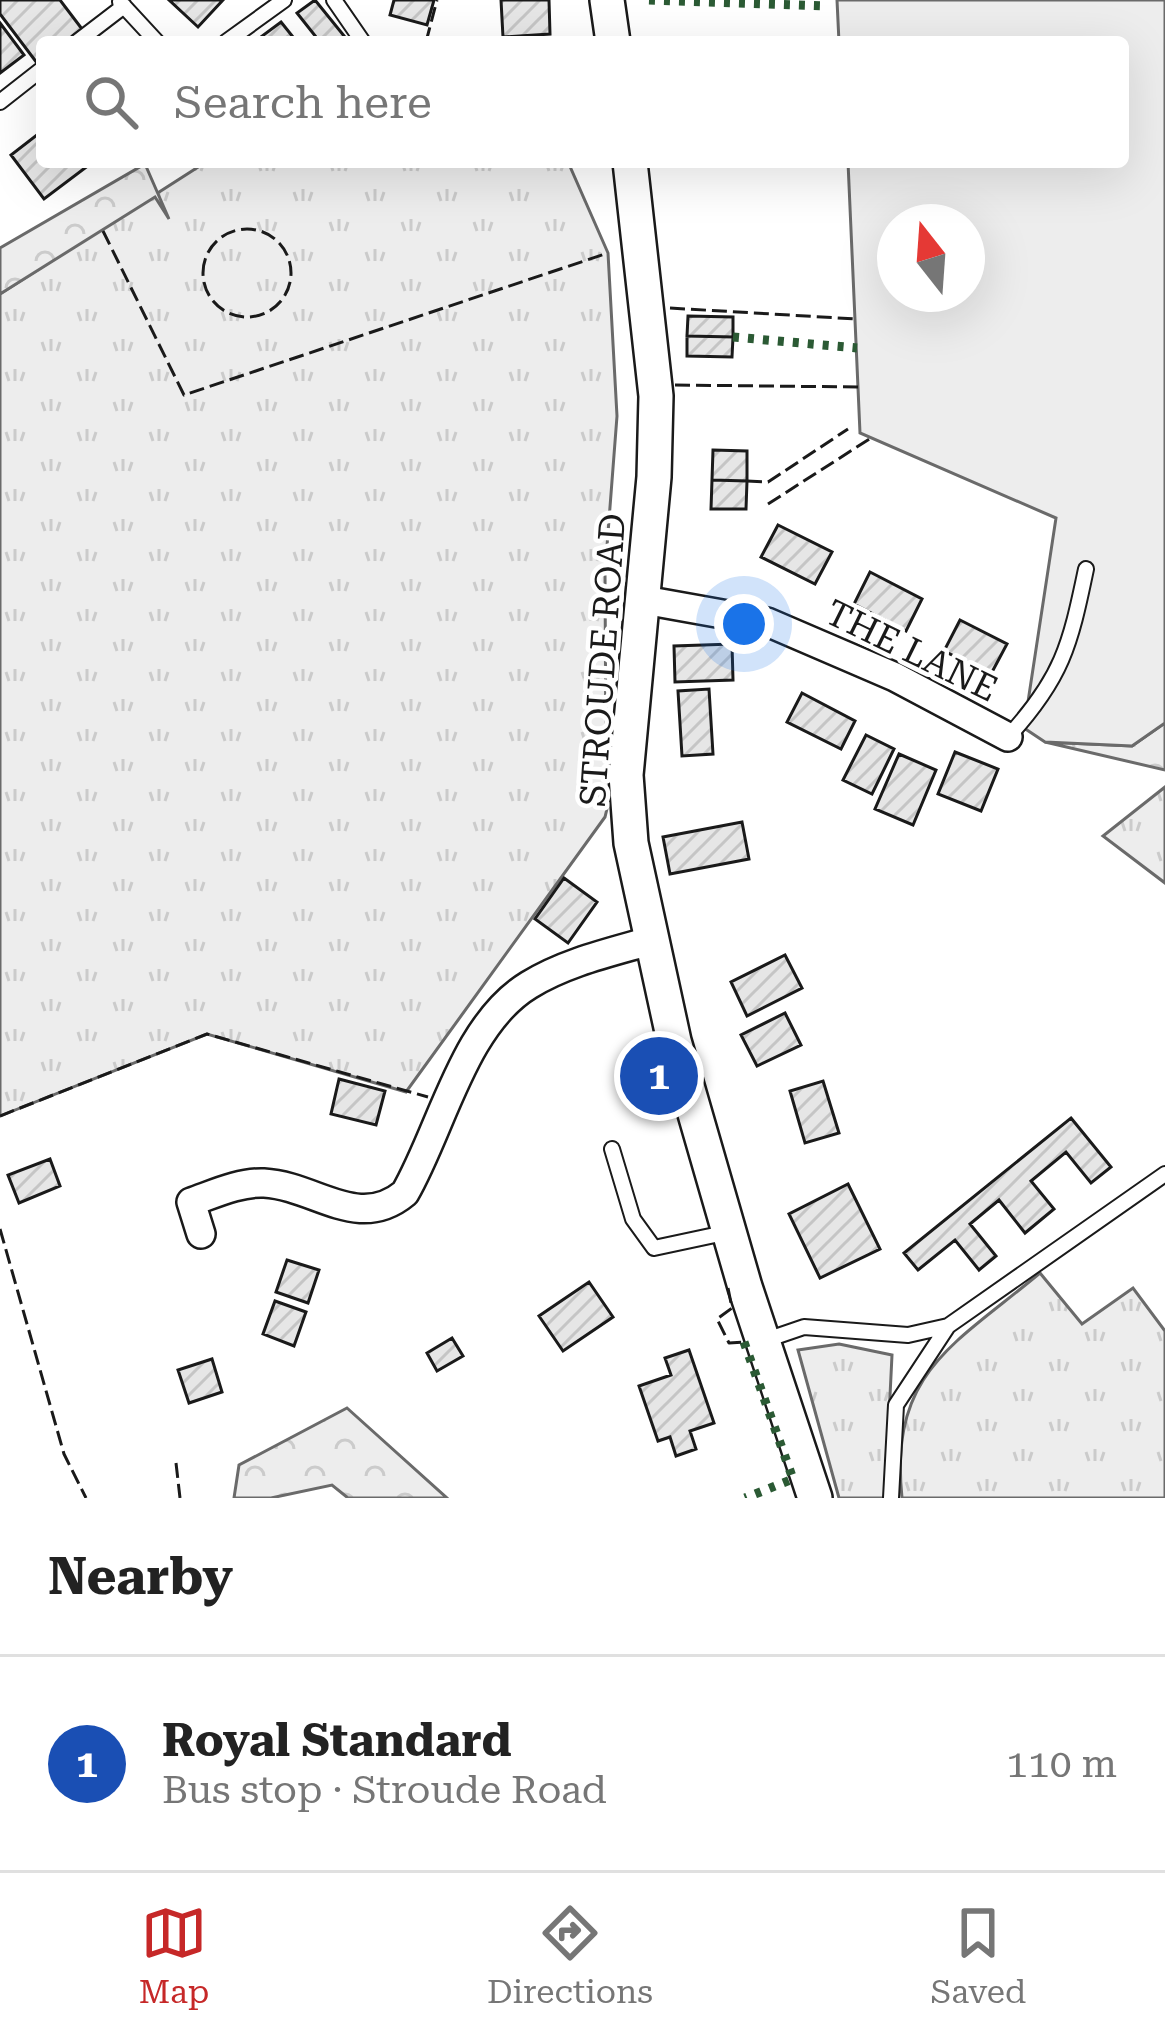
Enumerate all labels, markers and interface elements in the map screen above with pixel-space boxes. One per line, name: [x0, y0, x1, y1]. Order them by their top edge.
search box: [36, 36, 1129, 168]
icon: search: [78, 69, 144, 135]
text: Search here: [174, 76, 432, 129]
north arrow: [877, 204, 985, 312]
street label: STROUDE ROAD: [572, 512, 634, 808]
street label: THE LANE: [819, 591, 1004, 710]
your location: [714, 594, 774, 654]
pin: 1: [620, 1031, 698, 1121]
text: Nearby: [48, 1547, 233, 1606]
text: Royal Standard: [162, 1714, 511, 1767]
text: 1: [76, 1741, 98, 1787]
text: 110 m: [1006, 1741, 1117, 1787]
text: Bus stop · Stroude Road: [162, 1767, 607, 1813]
tab: Map: [139, 1900, 209, 2011]
tab: Directions: [487, 1900, 653, 2011]
tab: Saved: [931, 1900, 1026, 2011]

